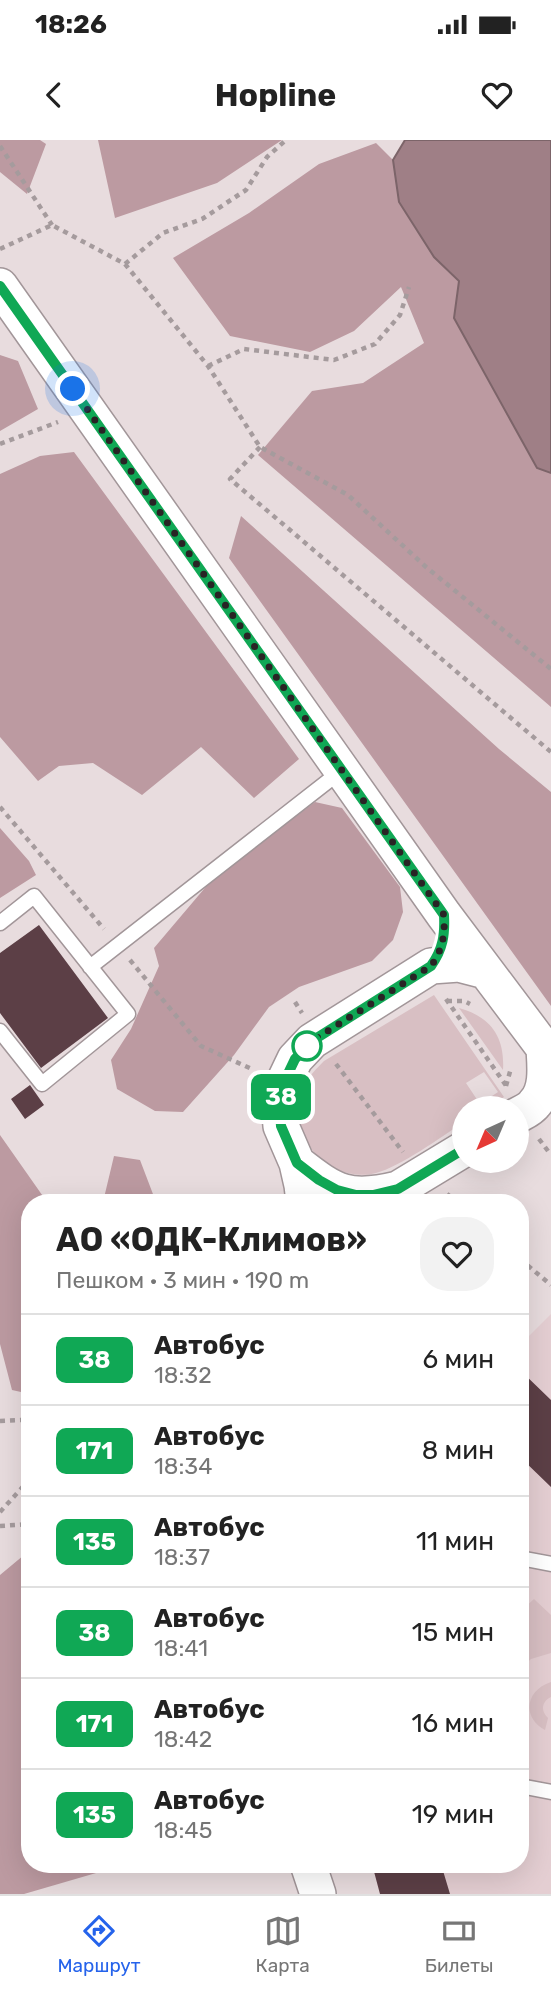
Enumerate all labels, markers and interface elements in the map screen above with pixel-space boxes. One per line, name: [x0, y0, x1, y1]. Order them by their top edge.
text: 18:26: [35, 9, 107, 40]
icon: back: [35, 76, 73, 114]
text: Hopline: [215, 76, 336, 114]
icon: heart: [478, 76, 516, 114]
your location: [55, 371, 90, 406]
unlabelled marker: [292, 1031, 322, 1061]
line badge: 38: [250, 1074, 312, 1120]
text: 38: [265, 1083, 297, 1111]
north arrow: [452, 1096, 528, 1172]
map controls: [452, 1096, 529, 1173]
button: heart: [420, 1217, 494, 1291]
text: АО «ОДК-Климов»: [56, 1220, 367, 1259]
text: Пешком · 3 мин · 190 m: [56, 1266, 309, 1294]
text: Автобус: [154, 1330, 265, 1361]
text: 6 мин: [423, 1344, 494, 1375]
text: 38: [78, 1346, 111, 1374]
text: 18:32: [154, 1361, 212, 1389]
text: Автобус: [154, 1421, 265, 1452]
text: 8 мин: [422, 1435, 494, 1466]
text: 171: [76, 1437, 113, 1465]
text: 18:34: [154, 1452, 212, 1480]
text: Автобус: [154, 1512, 265, 1543]
text: 11 мин: [416, 1526, 494, 1557]
text: 135: [73, 1528, 116, 1556]
text: 18:37: [154, 1543, 210, 1571]
text: Автобус: [154, 1603, 265, 1634]
text: 15 мин: [412, 1617, 494, 1648]
text: 38: [78, 1619, 111, 1647]
text: 18:41: [154, 1634, 208, 1662]
text: Автобус: [154, 1694, 265, 1725]
text: 16 мин: [411, 1708, 494, 1739]
text: 171: [76, 1710, 113, 1738]
text: 18:42: [154, 1725, 212, 1753]
text: Автобус: [154, 1785, 265, 1816]
text: 19 мин: [412, 1799, 494, 1830]
text: 135: [73, 1801, 116, 1829]
text: 18:45: [154, 1816, 212, 1844]
tab: Маршрут: [58, 1912, 140, 1977]
tab: Карта: [256, 1912, 310, 1977]
tab: Билеты: [425, 1912, 493, 1977]

